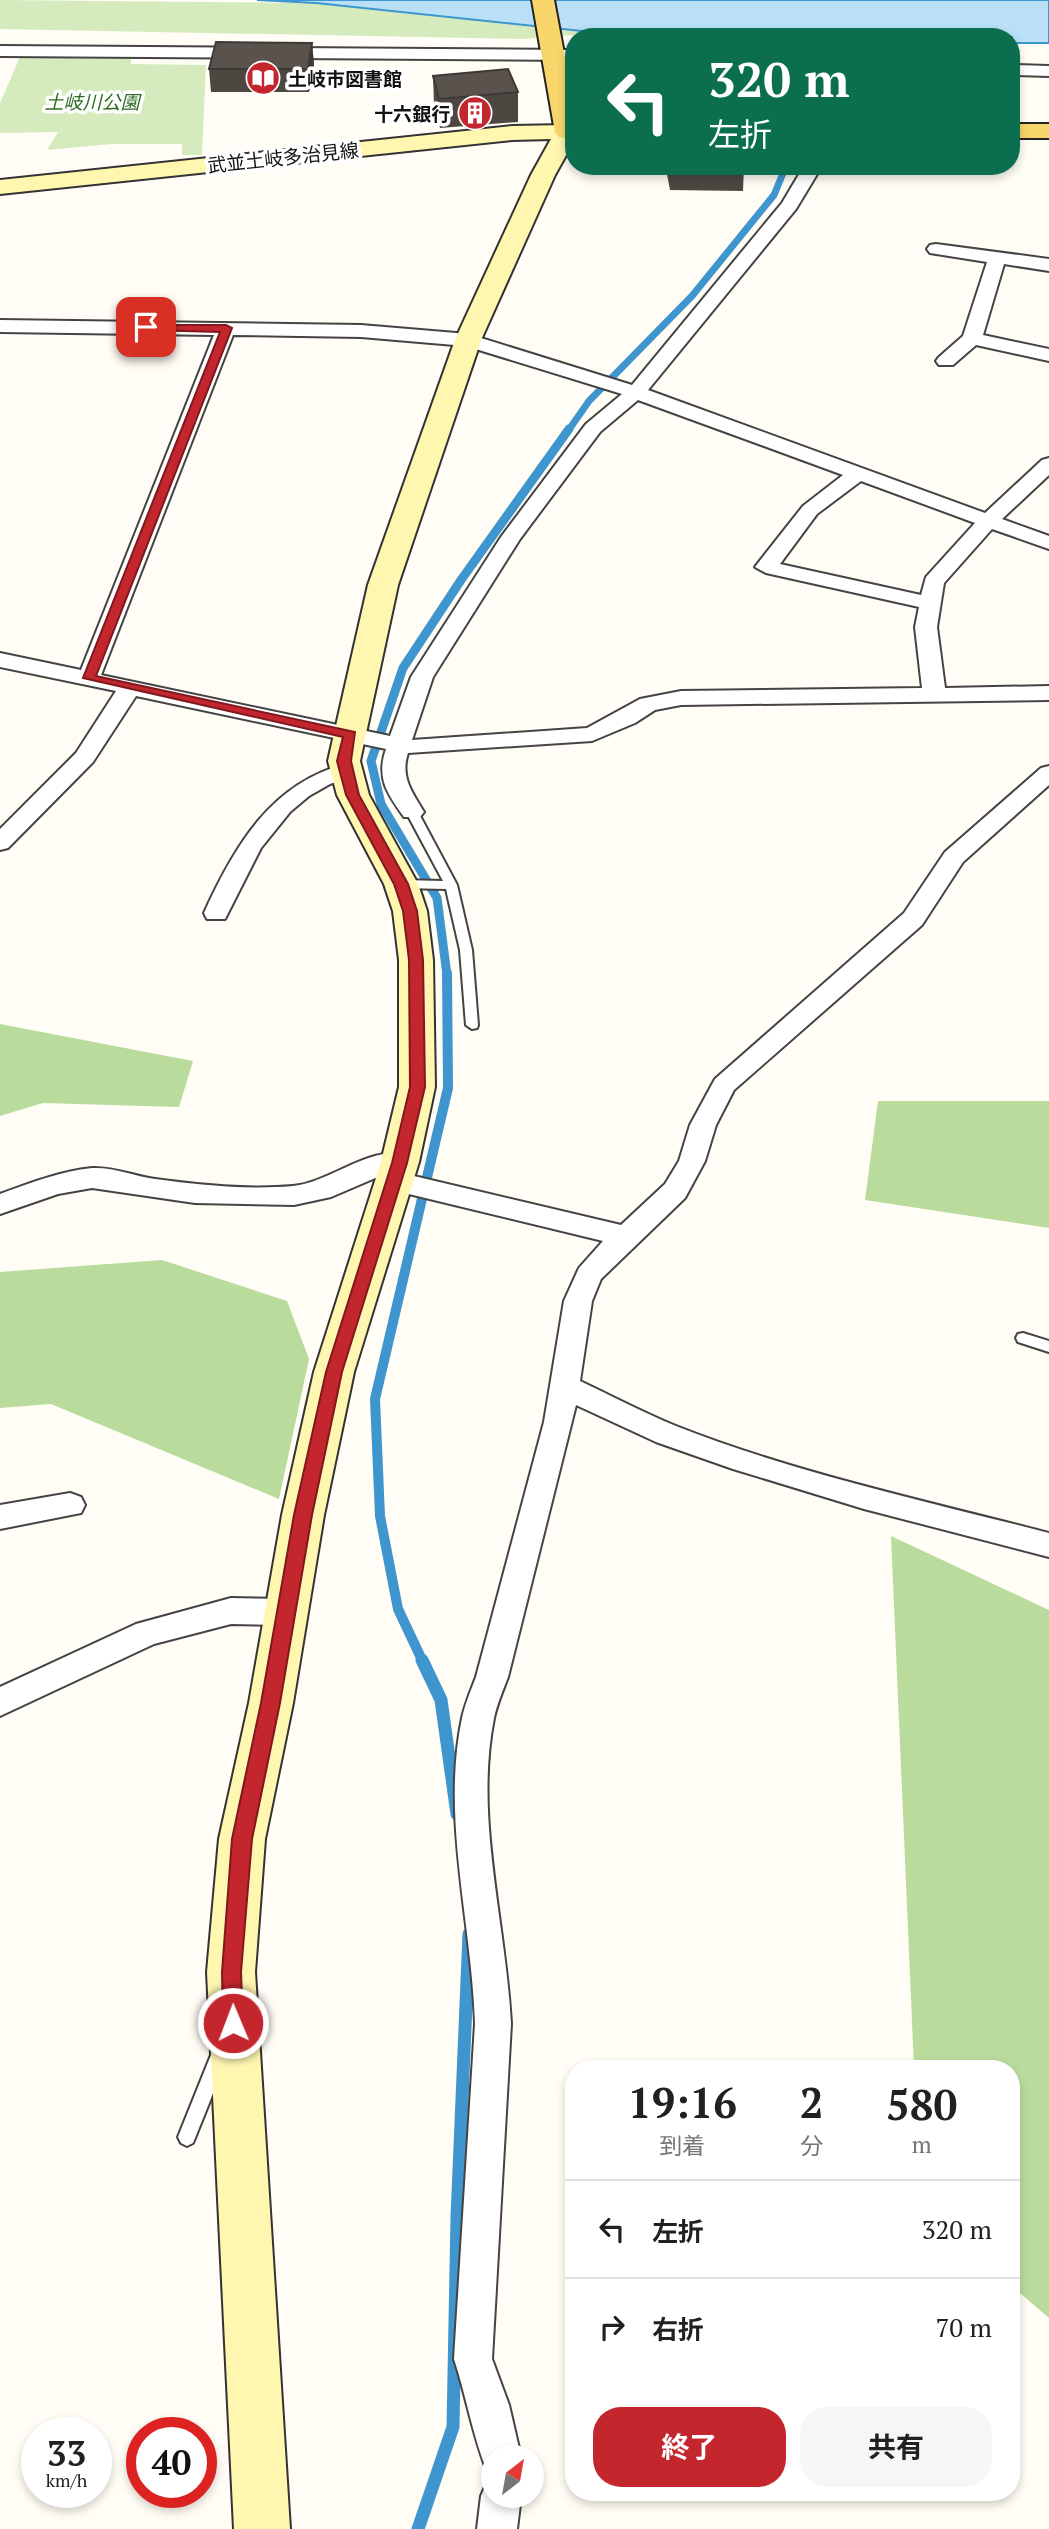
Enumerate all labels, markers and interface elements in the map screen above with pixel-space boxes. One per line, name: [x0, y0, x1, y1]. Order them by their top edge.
text: 320 m: [708, 46, 850, 111]
icon: left: [593, 56, 684, 147]
library icon: 土岐市図書館: [244, 59, 282, 97]
place label: 土岐市図書館: [288, 66, 402, 91]
park label: 土岐川公園: [44, 89, 142, 114]
building icon: 十六銀行: [456, 94, 494, 132]
place label: 十六銀行: [374, 101, 450, 126]
text: 左折: [708, 113, 772, 155]
street label: 武並土岐多治見線: [206, 137, 360, 177]
pin: [116, 297, 176, 357]
icon: arrive: [127, 308, 165, 346]
position arrow: [196, 1986, 270, 2060]
text: 19:16: [628, 2074, 737, 2130]
text: 2: [800, 2074, 823, 2130]
text: 580: [886, 2076, 957, 2132]
text: m: [912, 2129, 932, 2160]
text: 到着: [659, 2130, 705, 2161]
text: 分: [800, 2130, 823, 2161]
icon: left: [593, 2210, 631, 2248]
text: 320 m: [922, 2212, 992, 2246]
text: 左折: [652, 2214, 704, 2248]
icon: right: [593, 2308, 631, 2346]
text: 70 m: [936, 2310, 992, 2344]
text: 右折: [652, 2312, 704, 2346]
button: 終了: [593, 2407, 786, 2487]
button: 共有: [800, 2407, 992, 2487]
speed limit sign: 40: [126, 2417, 217, 2508]
text: 33: [47, 2430, 86, 2476]
north arrow: [481, 2445, 544, 2508]
map controls: [481, 2445, 544, 2508]
text: km/h: [46, 2468, 87, 2492]

